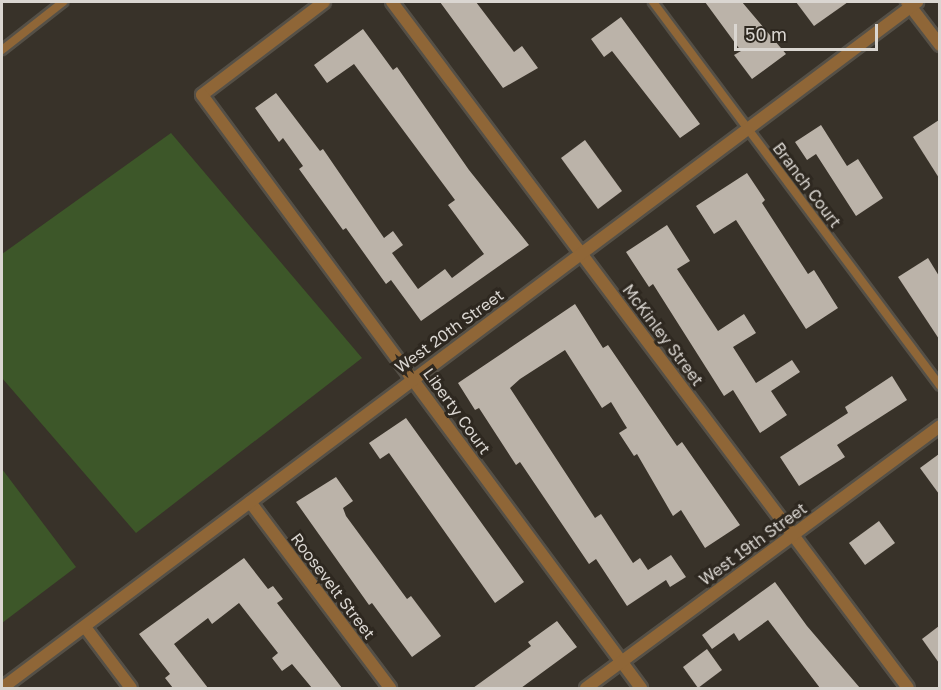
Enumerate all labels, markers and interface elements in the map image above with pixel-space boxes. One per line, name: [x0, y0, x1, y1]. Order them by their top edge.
scale bar: [737, 12, 881, 50]
text: 50 m: [745, 23, 787, 45]
street label: Branch Court: [769, 139, 845, 231]
street label: McKinley Street: [619, 281, 707, 389]
street label: West 20th Street: [391, 285, 507, 377]
street label: Liberty Court: [419, 364, 495, 458]
street label: West 19th Street: [696, 499, 810, 589]
street label: Roosevelt Street: [287, 529, 379, 643]

